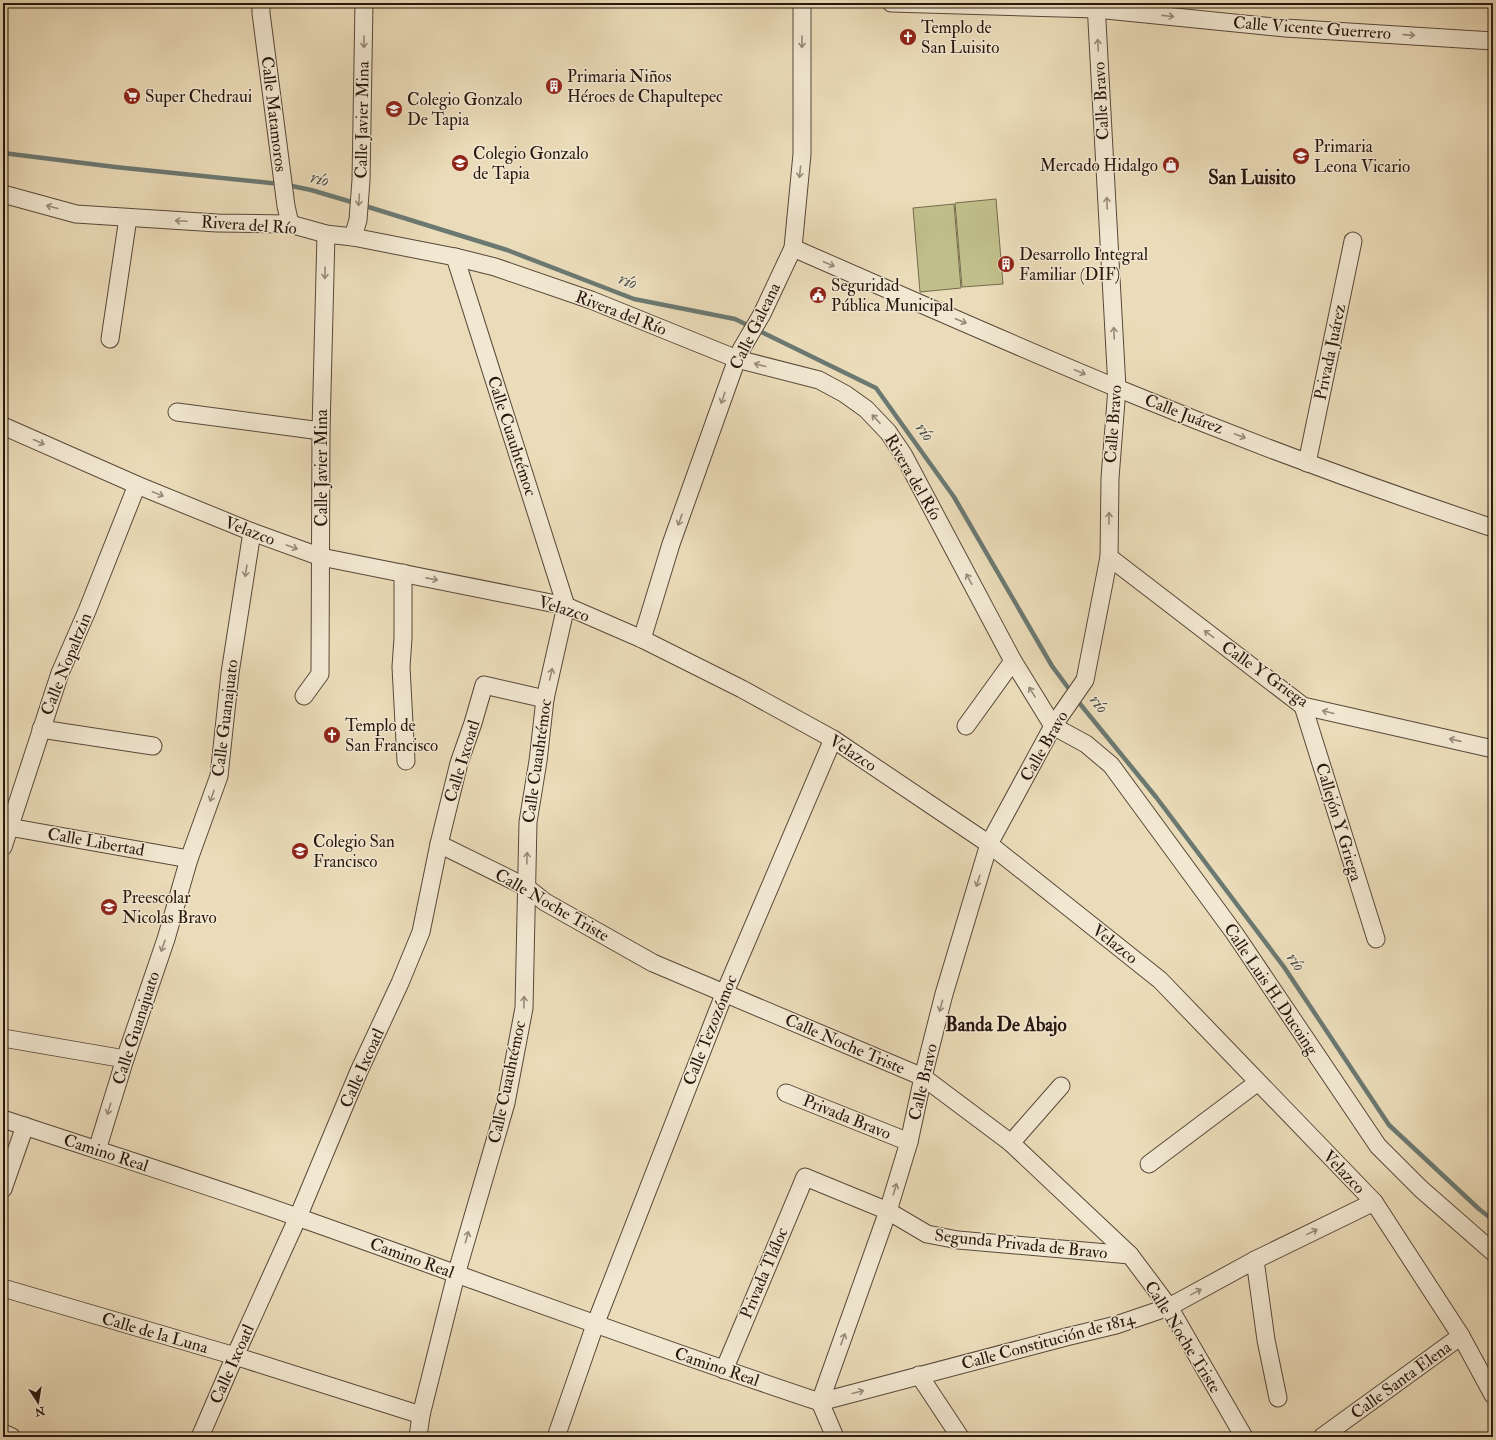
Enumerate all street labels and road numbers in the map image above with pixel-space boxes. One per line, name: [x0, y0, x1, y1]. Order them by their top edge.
street label: Calle Vicente Guerrero: [1232, 12, 1392, 44]
street label: Calle Matamoros: [257, 55, 292, 173]
street label: Calle Javier Mina: [350, 60, 375, 179]
street label: Calle Bravo: [1088, 61, 1114, 141]
street label: Rivera del Río: [200, 211, 298, 239]
street label: Calle Galeana: [725, 278, 786, 373]
street label: Rivera del Río: [572, 286, 670, 340]
street label: Privada Juárez: [1310, 302, 1351, 402]
street label: Calle Cuauhtémoc: [483, 373, 541, 499]
street label: Calle Bravo: [1100, 384, 1126, 464]
street label: Calle Juárez: [1141, 389, 1226, 440]
street label: Calle Javier Mina: [311, 408, 333, 527]
street label: Rivera del Río: [880, 430, 946, 524]
street label: Velazco: [222, 512, 278, 550]
street label: Velazco: [536, 591, 592, 627]
street label: Calle Nopaltzin: [36, 610, 97, 719]
street label: Calle Y Griega: [1217, 636, 1313, 712]
street label: Calle Guanajuato: [207, 658, 243, 778]
street label: Calle Cuauhtémoc: [518, 697, 556, 824]
street label: Calle Bravo: [1015, 707, 1073, 785]
street label: Calle Ixcoatl: [440, 717, 485, 805]
street label: Velazco: [825, 730, 881, 776]
street label: Callejón Y Griega: [1311, 760, 1367, 885]
street label: Calle Libertad: [46, 823, 147, 861]
street label: Calle Noche Triste: [491, 864, 613, 946]
street label: Calle Luis H. Ducoing: [1219, 919, 1323, 1059]
street label: Velazco: [1088, 920, 1142, 968]
street label: Calle Guanajuato: [108, 969, 164, 1087]
street label: Calle Tezozómoc: [678, 972, 742, 1088]
street label: Calle Noche Triste: [782, 1009, 908, 1079]
street label: Calle Cuauhtémoc: [484, 1018, 530, 1145]
street label: Calle Ixcoatl: [335, 1024, 389, 1111]
street label: Calle Bravo: [904, 1042, 942, 1122]
street label: Privada Bravo: [800, 1090, 894, 1144]
street label: Camino Real: [61, 1129, 152, 1177]
street label: Velazco: [1318, 1146, 1370, 1198]
street label: Privada Tláloc: [735, 1224, 793, 1322]
street label: Segunda Privada de Bravo: [933, 1224, 1109, 1264]
street label: Camino Real: [367, 1233, 458, 1283]
street label: Calle Noche Triste: [1140, 1277, 1226, 1397]
street label: Calle de la Luna: [99, 1308, 212, 1358]
street label: Calle Constitución de 1814: [959, 1308, 1138, 1374]
street label: Calle Ixcoatl: [205, 1320, 259, 1407]
street label: Calle Santa Elena: [1347, 1336, 1456, 1424]
street label: Camino Real: [672, 1343, 763, 1391]

